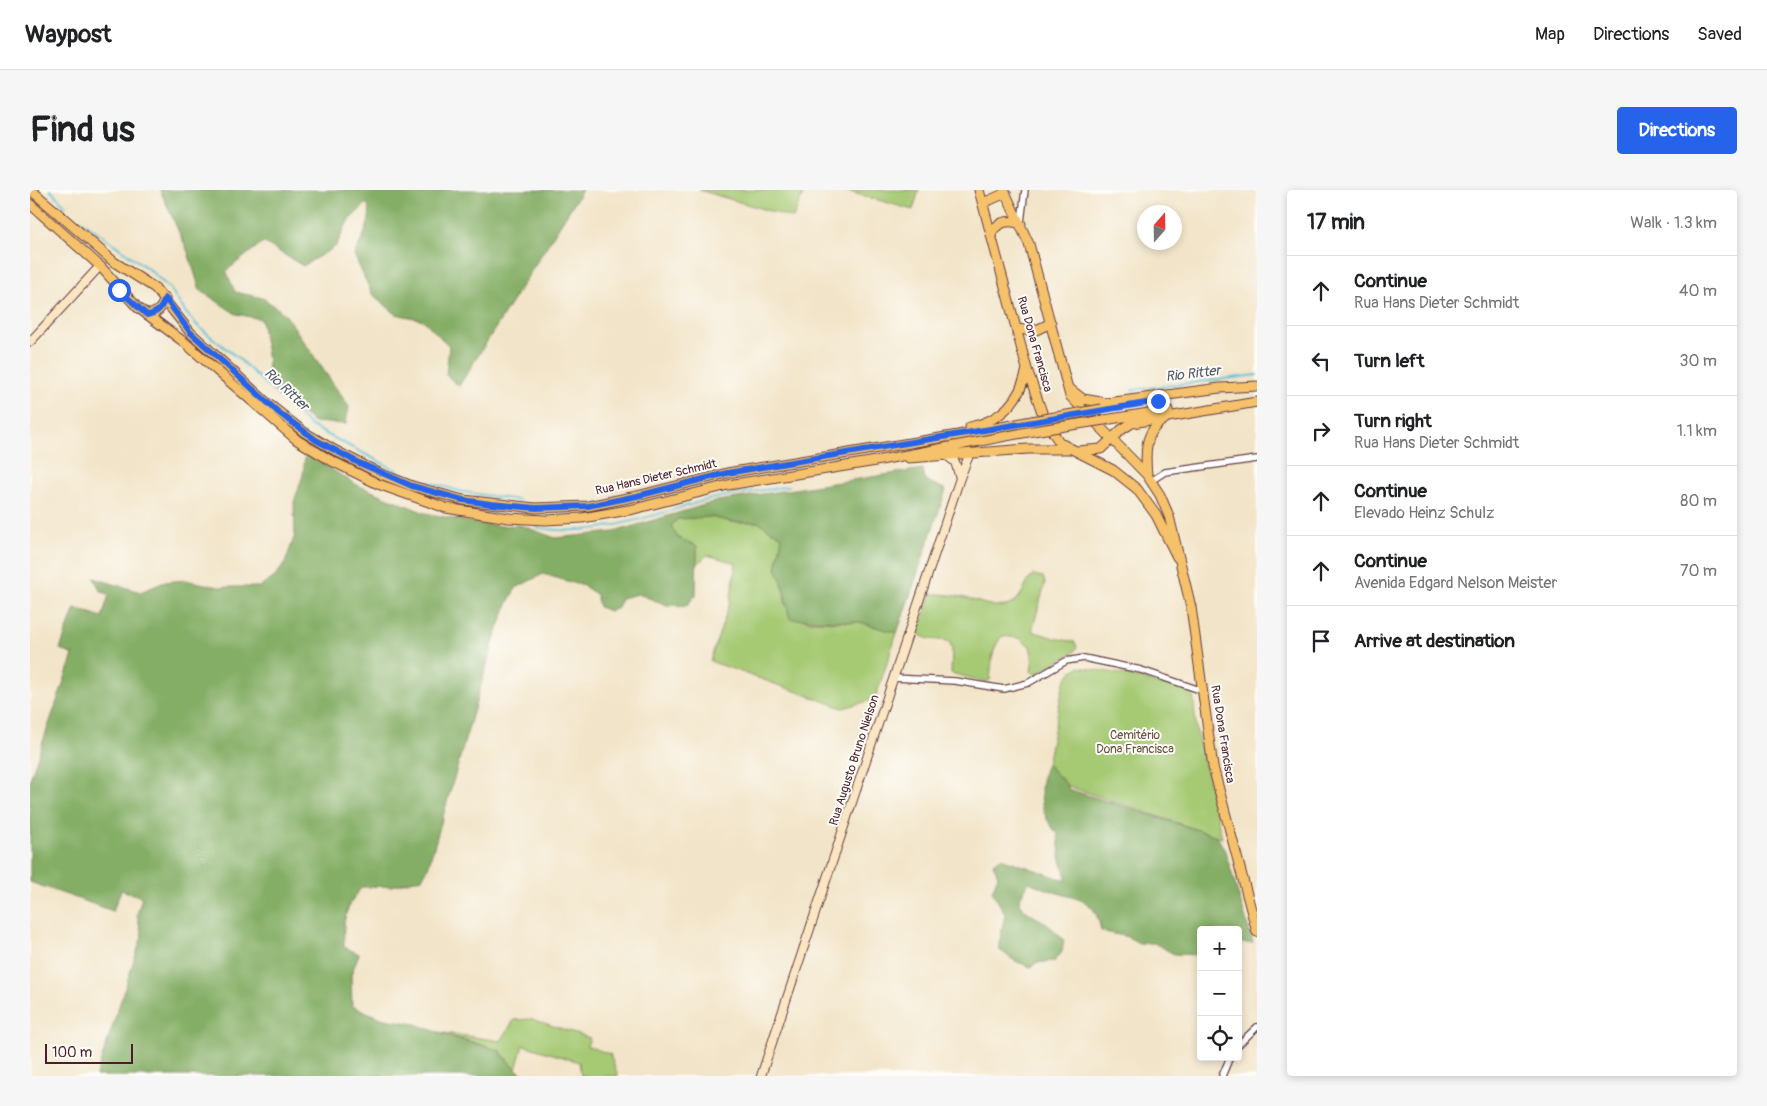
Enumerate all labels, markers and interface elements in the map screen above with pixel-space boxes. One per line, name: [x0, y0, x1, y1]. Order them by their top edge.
text: Waypost: [25, 20, 112, 49]
text: Map: [1535, 23, 1565, 46]
text: Directions: [1593, 23, 1669, 46]
text: Saved: [1697, 23, 1742, 46]
button: Directions: [1617, 107, 1737, 154]
text: Find us: [30, 108, 135, 152]
north arrow: [1137, 205, 1182, 250]
text: 17 min: [1307, 209, 1365, 236]
text: Walk · 1.3 km: [1630, 213, 1717, 233]
text: Continue: [1354, 269, 1427, 293]
icon: ahead: [1307, 277, 1335, 305]
route start: [108, 279, 131, 302]
text: 40 m: [1679, 281, 1717, 301]
text: Rua Hans Dieter Schmidt: [1354, 293, 1519, 313]
street label: Rua Dona Francisca: [1014, 295, 1055, 394]
icon: left: [1307, 347, 1335, 375]
text: Turn left: [1354, 349, 1424, 373]
text: 30 m: [1679, 351, 1717, 371]
water label: Rio Ritter: [1165, 361, 1223, 385]
water label: Rio Ritter: [261, 364, 314, 416]
route end: [1147, 390, 1170, 413]
text: Turn right: [1354, 409, 1432, 433]
icon: right: [1307, 417, 1335, 445]
text: 1.1 km: [1677, 421, 1717, 441]
text: Rua Hans Dieter Schmidt: [1354, 433, 1519, 453]
street label: Rua Hans Dieter Schmidt: [594, 456, 718, 499]
text: Continue: [1354, 479, 1427, 503]
icon: ahead: [1307, 487, 1335, 515]
text: 80 m: [1680, 491, 1717, 511]
text: Elevado Heinz Schulz: [1354, 503, 1494, 523]
text: Continue: [1354, 549, 1427, 573]
icon: ahead: [1307, 557, 1335, 585]
text: 70 m: [1680, 561, 1717, 581]
text: Avenida Edgard Nelson Meister: [1354, 573, 1557, 593]
icon: arrive: [1307, 627, 1335, 655]
text: Arrive at destination: [1354, 629, 1515, 653]
street label: Rua Dona Francisca: [1207, 684, 1238, 784]
street label: Rua Augusto Bruno Nielson: [826, 693, 883, 827]
park label: Cemitério Dona Francisca: [1096, 728, 1174, 757]
map controls: [1197, 926, 1242, 1061]
button: +: [1197, 926, 1242, 971]
button: −: [1197, 971, 1242, 1016]
button: locate: [1197, 1016, 1242, 1061]
scale bar: [45, 1041, 132, 1064]
text: 100 m: [52, 1044, 92, 1061]

